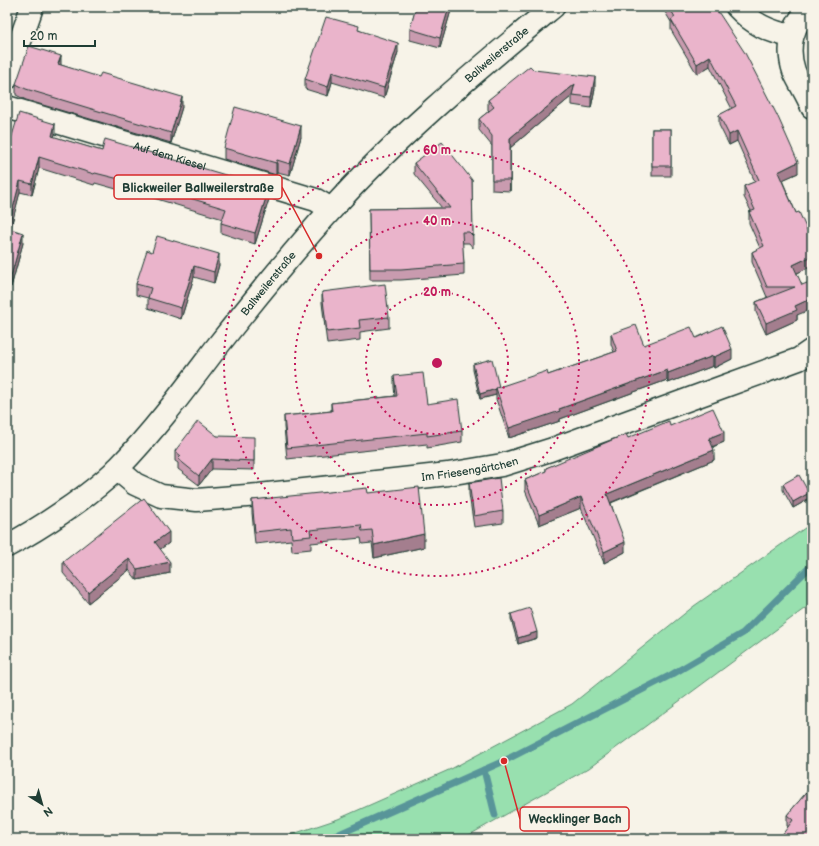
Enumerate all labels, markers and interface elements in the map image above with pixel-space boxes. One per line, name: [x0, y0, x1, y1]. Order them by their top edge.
scale bar: [24, 22, 95, 48]
street label: Ballweilerstraße: [462, 24, 532, 85]
text: 20 m: [30, 29, 57, 44]
street label: Auf dem Kiesel: [132, 139, 207, 173]
text: 60 m: [423, 143, 451, 158]
callout: Blickweiler Ballweilerstraße: [114, 175, 282, 199]
text: Blickweiler Ballweilerstraße: [122, 181, 274, 196]
text: 40 m: [423, 214, 451, 229]
street label: Ballweilerstraße: [238, 249, 299, 318]
text: 20 m: [423, 285, 451, 300]
centre of rings: [430, 356, 444, 370]
street label: Im Friesengärtchen: [421, 454, 520, 484]
north arrow: [22, 784, 62, 824]
text: N: [41, 804, 55, 819]
callout: Wecklinger Bach: [520, 807, 629, 831]
text: Wecklinger Bach: [528, 812, 622, 827]

